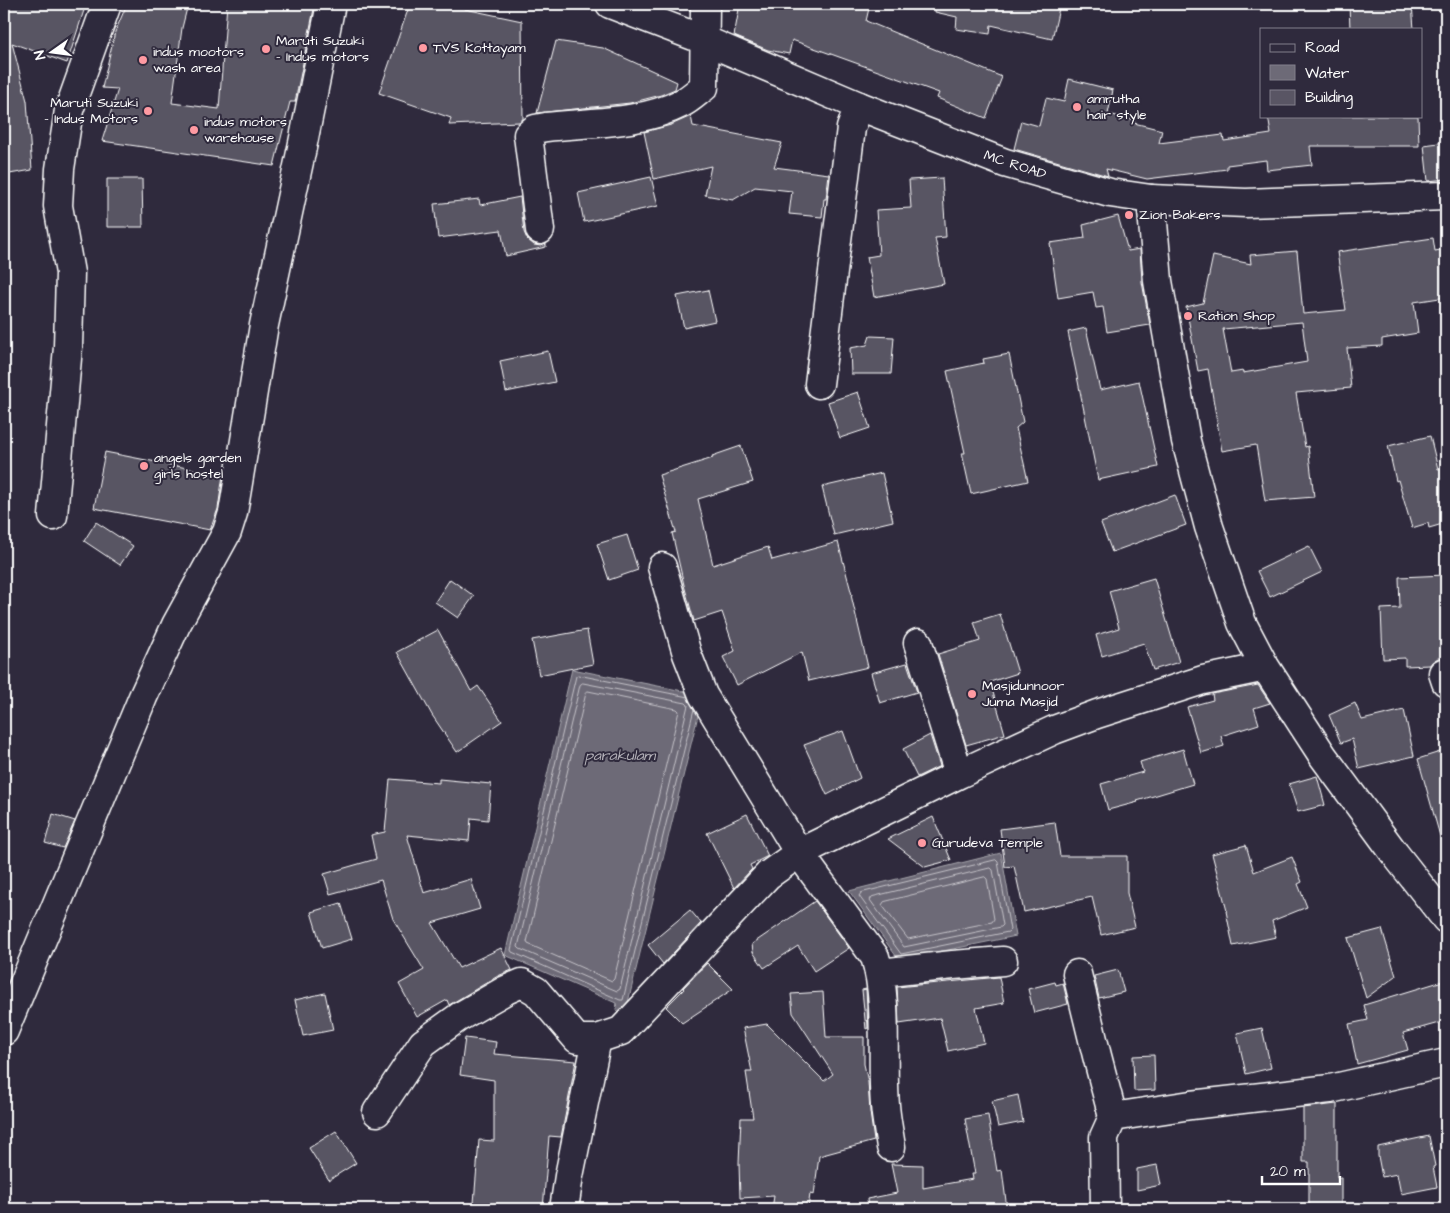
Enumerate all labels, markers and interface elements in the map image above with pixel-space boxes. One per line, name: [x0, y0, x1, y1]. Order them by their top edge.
north arrow: [28, 28, 78, 78]
legend: [1260, 28, 1422, 118]
place label: Maruti Suzuki - Indus motors: [276, 31, 369, 67]
text: Road: [1305, 37, 1340, 58]
place label: TVS Kottayam: [433, 38, 526, 58]
place label: indus mootors wash area: [153, 42, 244, 78]
marker: TVS Kottayam: [417, 42, 429, 54]
marker: Maruti Suzuki - Indus motors: [260, 43, 272, 55]
text: N: [30, 48, 51, 62]
marker: indus mootors wash area: [137, 54, 149, 66]
text: Water: [1305, 63, 1349, 84]
text: Building: [1305, 87, 1353, 109]
place label: amrutha hair style: [1087, 89, 1147, 125]
place label: Maruti Suzuki - Indus Motors: [44, 93, 138, 129]
marker: amrutha hair style: [1071, 101, 1083, 113]
marker: Maruti Suzuki - Indus Motors: [142, 105, 154, 117]
place label: indus motors warehouse: [204, 112, 287, 148]
marker: indus motors warehouse: [188, 124, 200, 136]
street label: MC ROAD: [981, 146, 1049, 184]
place label: Zion Bakers: [1139, 205, 1221, 225]
marker: Zion Bakers: [1123, 209, 1135, 221]
place label: Ration Shop: [1198, 306, 1275, 326]
marker: Ration Shop: [1182, 310, 1194, 322]
place label: angels garden girls hostel: [154, 448, 242, 484]
marker: angels garden girls hostel: [138, 460, 150, 472]
place label: Masjidunnoor Juma Masjid: [982, 676, 1064, 712]
marker: Masjidunnoor Juma Masjid: [966, 688, 978, 700]
water label: parakulam: [584, 745, 657, 766]
place label: Gurudeva Temple: [932, 833, 1044, 853]
marker: Gurudeva Temple: [916, 837, 928, 849]
scale bar: [1262, 1153, 1340, 1185]
text: 20 m: [1270, 1161, 1306, 1182]

